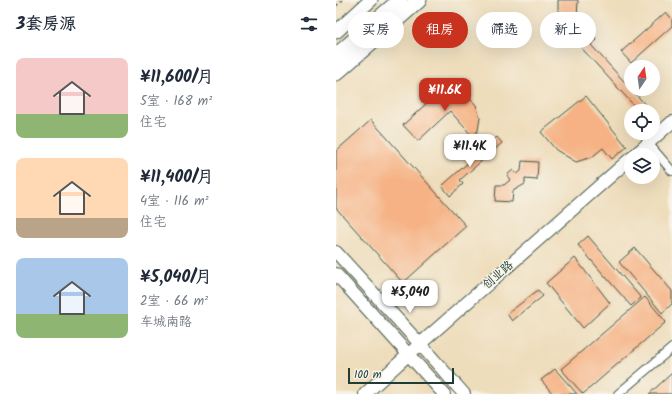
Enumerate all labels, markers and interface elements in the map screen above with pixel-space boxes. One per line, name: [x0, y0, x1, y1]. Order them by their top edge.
text: 3套房源: [16, 11, 76, 38]
chip: 买房: [348, 12, 404, 48]
chip: 租房: [412, 12, 468, 48]
chip: 筛选: [476, 12, 532, 48]
chip: 新上: [540, 12, 596, 48]
icon: filters: [298, 13, 320, 35]
north arrow: [624, 60, 660, 96]
map controls: [624, 60, 660, 184]
text: ¥11,600/月: [140, 64, 214, 91]
icon: home: [48, 74, 96, 122]
pin: ¥11.6K: [412, 78, 478, 112]
text: ¥11.6K: [428, 80, 462, 101]
text: 5室 · 168 m²: [140, 91, 212, 112]
button: locate: [624, 104, 660, 140]
text: 住宅: [140, 112, 166, 133]
pin: ¥11.4K: [437, 134, 503, 168]
text: ¥11.4K: [453, 136, 487, 157]
button: layers: [624, 148, 660, 184]
text: ¥11,400/月: [140, 164, 214, 191]
icon: home: [48, 174, 96, 222]
text: 4室 · 116 m²: [140, 191, 209, 212]
text: 住宅: [140, 212, 166, 233]
street label: 创业路: [478, 256, 518, 294]
text: ¥5,040/月: [140, 264, 212, 291]
icon: home: [48, 274, 96, 322]
pin: ¥5,040: [377, 280, 443, 314]
text: ¥5,040: [391, 282, 429, 303]
text: 2室 · 66 m²: [140, 291, 208, 312]
text: 车城南路: [140, 312, 192, 333]
scale bar: [348, 366, 454, 385]
text: 100 m: [354, 366, 382, 384]

